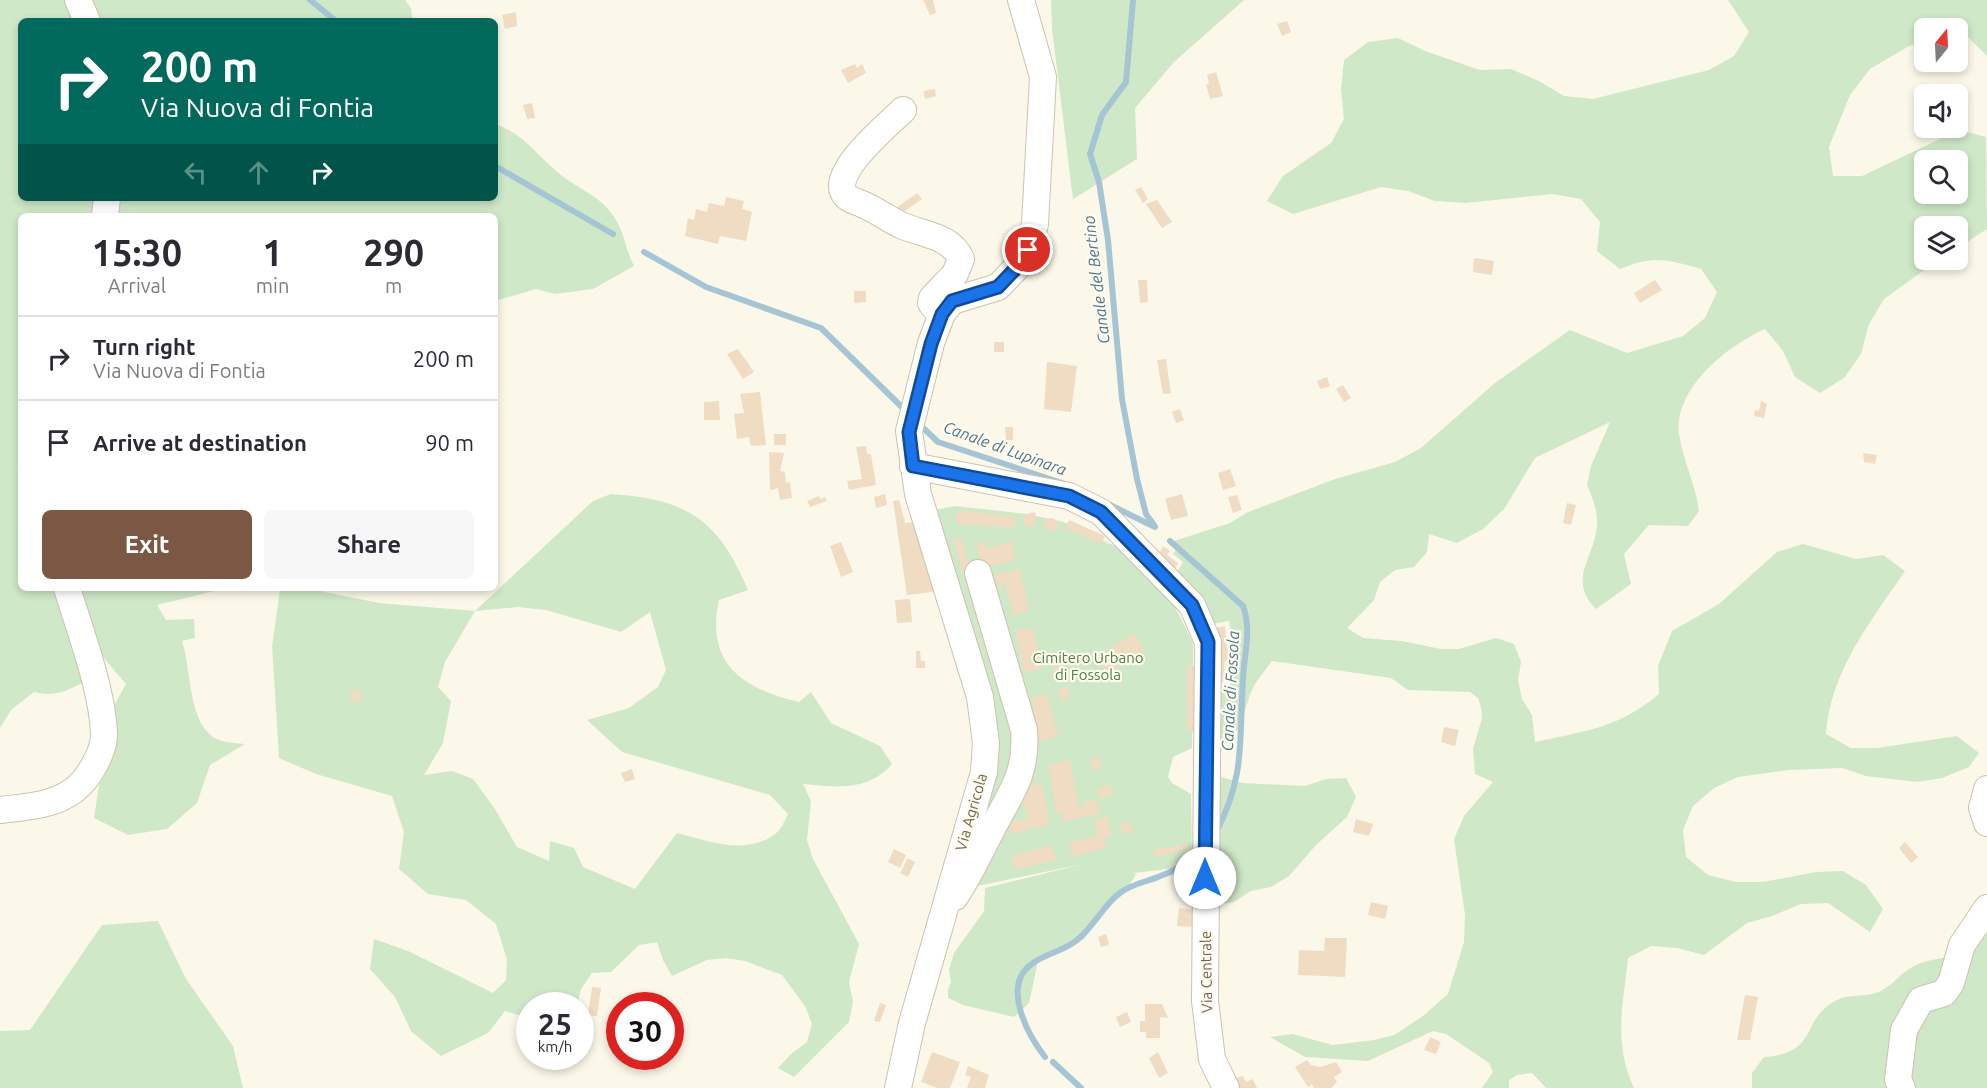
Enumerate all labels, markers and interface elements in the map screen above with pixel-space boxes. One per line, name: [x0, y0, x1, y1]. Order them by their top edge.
north arrow: [1914, 18, 1968, 72]
map controls: [1914, 18, 1968, 270]
icon: right: [42, 42, 120, 120]
text: 200 m: [141, 43, 258, 90]
button: sound: [1914, 84, 1968, 138]
text: Via Nuova di Fontia: [141, 92, 374, 122]
button: search: [1914, 150, 1968, 204]
icon: left: [179, 156, 212, 189]
icon: ahead: [242, 156, 275, 189]
icon: right: [305, 156, 338, 189]
water label: Canale del Bertino: [1079, 215, 1113, 345]
button: layers: [1914, 216, 1968, 270]
pin: [1002, 224, 1053, 275]
text: 15:30: [92, 232, 182, 273]
text: 1: [262, 232, 283, 273]
text: 290: [363, 232, 424, 273]
icon: arrive: [1011, 233, 1044, 266]
text: Arrival: [108, 274, 166, 297]
text: min: [256, 274, 289, 297]
text: m: [385, 274, 402, 297]
text: Turn right: [93, 334, 195, 359]
icon: right: [42, 342, 75, 375]
text: 200 m: [413, 346, 474, 371]
text: Via Nuova di Fontia: [93, 359, 266, 382]
water label: Canale di Lupinara: [941, 417, 1069, 479]
icon: arrive: [42, 426, 75, 459]
text: Arrive at destination: [93, 430, 307, 455]
text: 90 m: [425, 430, 474, 455]
button: Exit: [42, 510, 252, 579]
button: Share: [264, 510, 474, 579]
water label: Canale di Fossola: [1218, 630, 1242, 752]
park label: Cimitero Urbano di Fossola: [1032, 649, 1144, 683]
street label: Via Agricola: [952, 771, 990, 853]
position arrow: [1173, 846, 1237, 910]
street label: Via Centrale: [1197, 931, 1215, 1013]
speed limit sign: 30: [606, 992, 684, 1070]
text: 25: [538, 1007, 572, 1041]
text: km/h: [538, 1038, 572, 1055]

